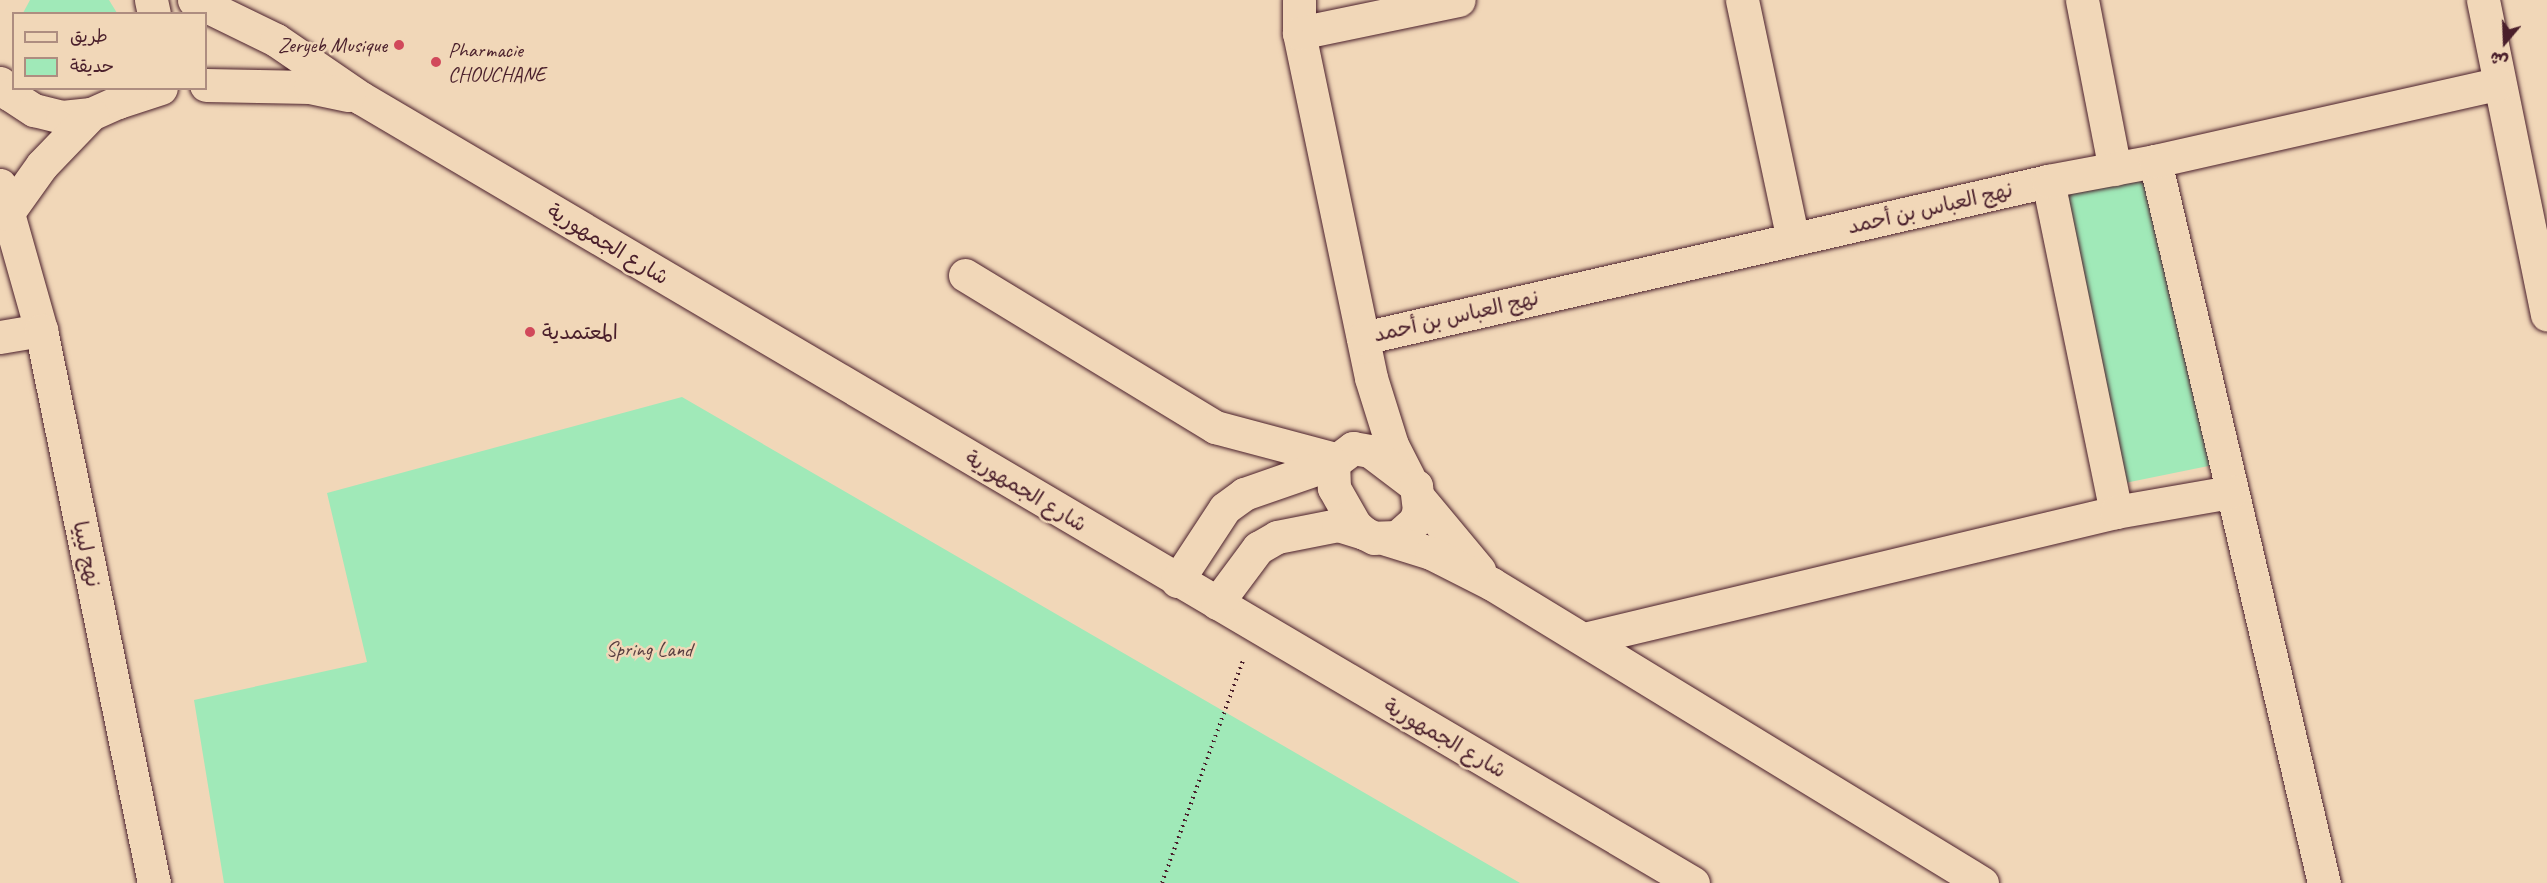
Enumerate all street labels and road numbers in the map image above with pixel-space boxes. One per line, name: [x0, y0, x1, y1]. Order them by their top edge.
street label: نهج العباس بن أحمد: [1845, 177, 2015, 239]
street label: شارع الجمهورية: [543, 198, 673, 290]
street label: نهج العباس بن أحمد: [1371, 285, 1541, 347]
street label: شارع الجمهورية: [961, 445, 1091, 537]
street label: نهج ليبيا: [68, 519, 106, 589]
street label: شارع الجمهورية: [1379, 693, 1511, 783]

